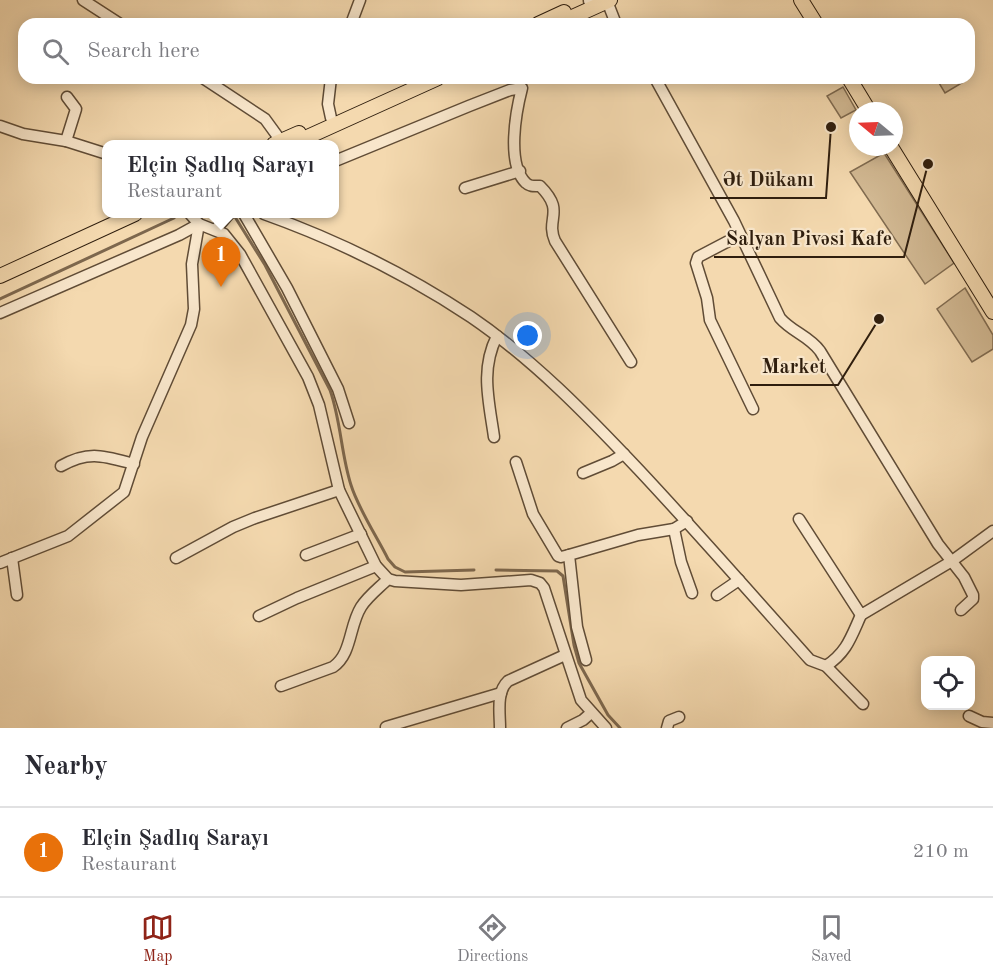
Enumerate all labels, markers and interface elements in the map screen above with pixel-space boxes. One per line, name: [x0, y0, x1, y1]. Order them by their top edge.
search box: [18, 18, 975, 84]
icon: search: [39, 35, 72, 68]
text: Search here: [87, 40, 200, 62]
north arrow: [849, 102, 903, 156]
popup: [102, 140, 339, 218]
text: Elçin Şadlıq Sarayı: [127, 155, 314, 177]
callout: Ət Dükanı: [710, 160, 826, 198]
text: Ət Dükanı: [722, 171, 814, 191]
text: Restaurant: [127, 182, 222, 202]
callout: Salyan Pivəsi Kafe: [714, 219, 904, 257]
text: Salyan Pivəsi Kafe: [726, 230, 892, 250]
pin: 1: [202, 238, 240, 287]
your location: [513, 321, 542, 350]
callout: Market: [750, 347, 838, 385]
text: Market: [762, 358, 826, 378]
map controls: [921, 656, 975, 710]
button: locate: [921, 656, 975, 710]
text: Nearby: [24, 754, 108, 780]
text: Elçin Şadlıq Sarayı: [81, 828, 269, 850]
text: 1: [38, 842, 49, 862]
text: 210 m: [913, 842, 969, 862]
text: Restaurant: [81, 855, 177, 875]
tab: Map: [141, 911, 174, 967]
tab: Directions: [457, 911, 528, 967]
tab: Saved: [811, 911, 852, 967]

